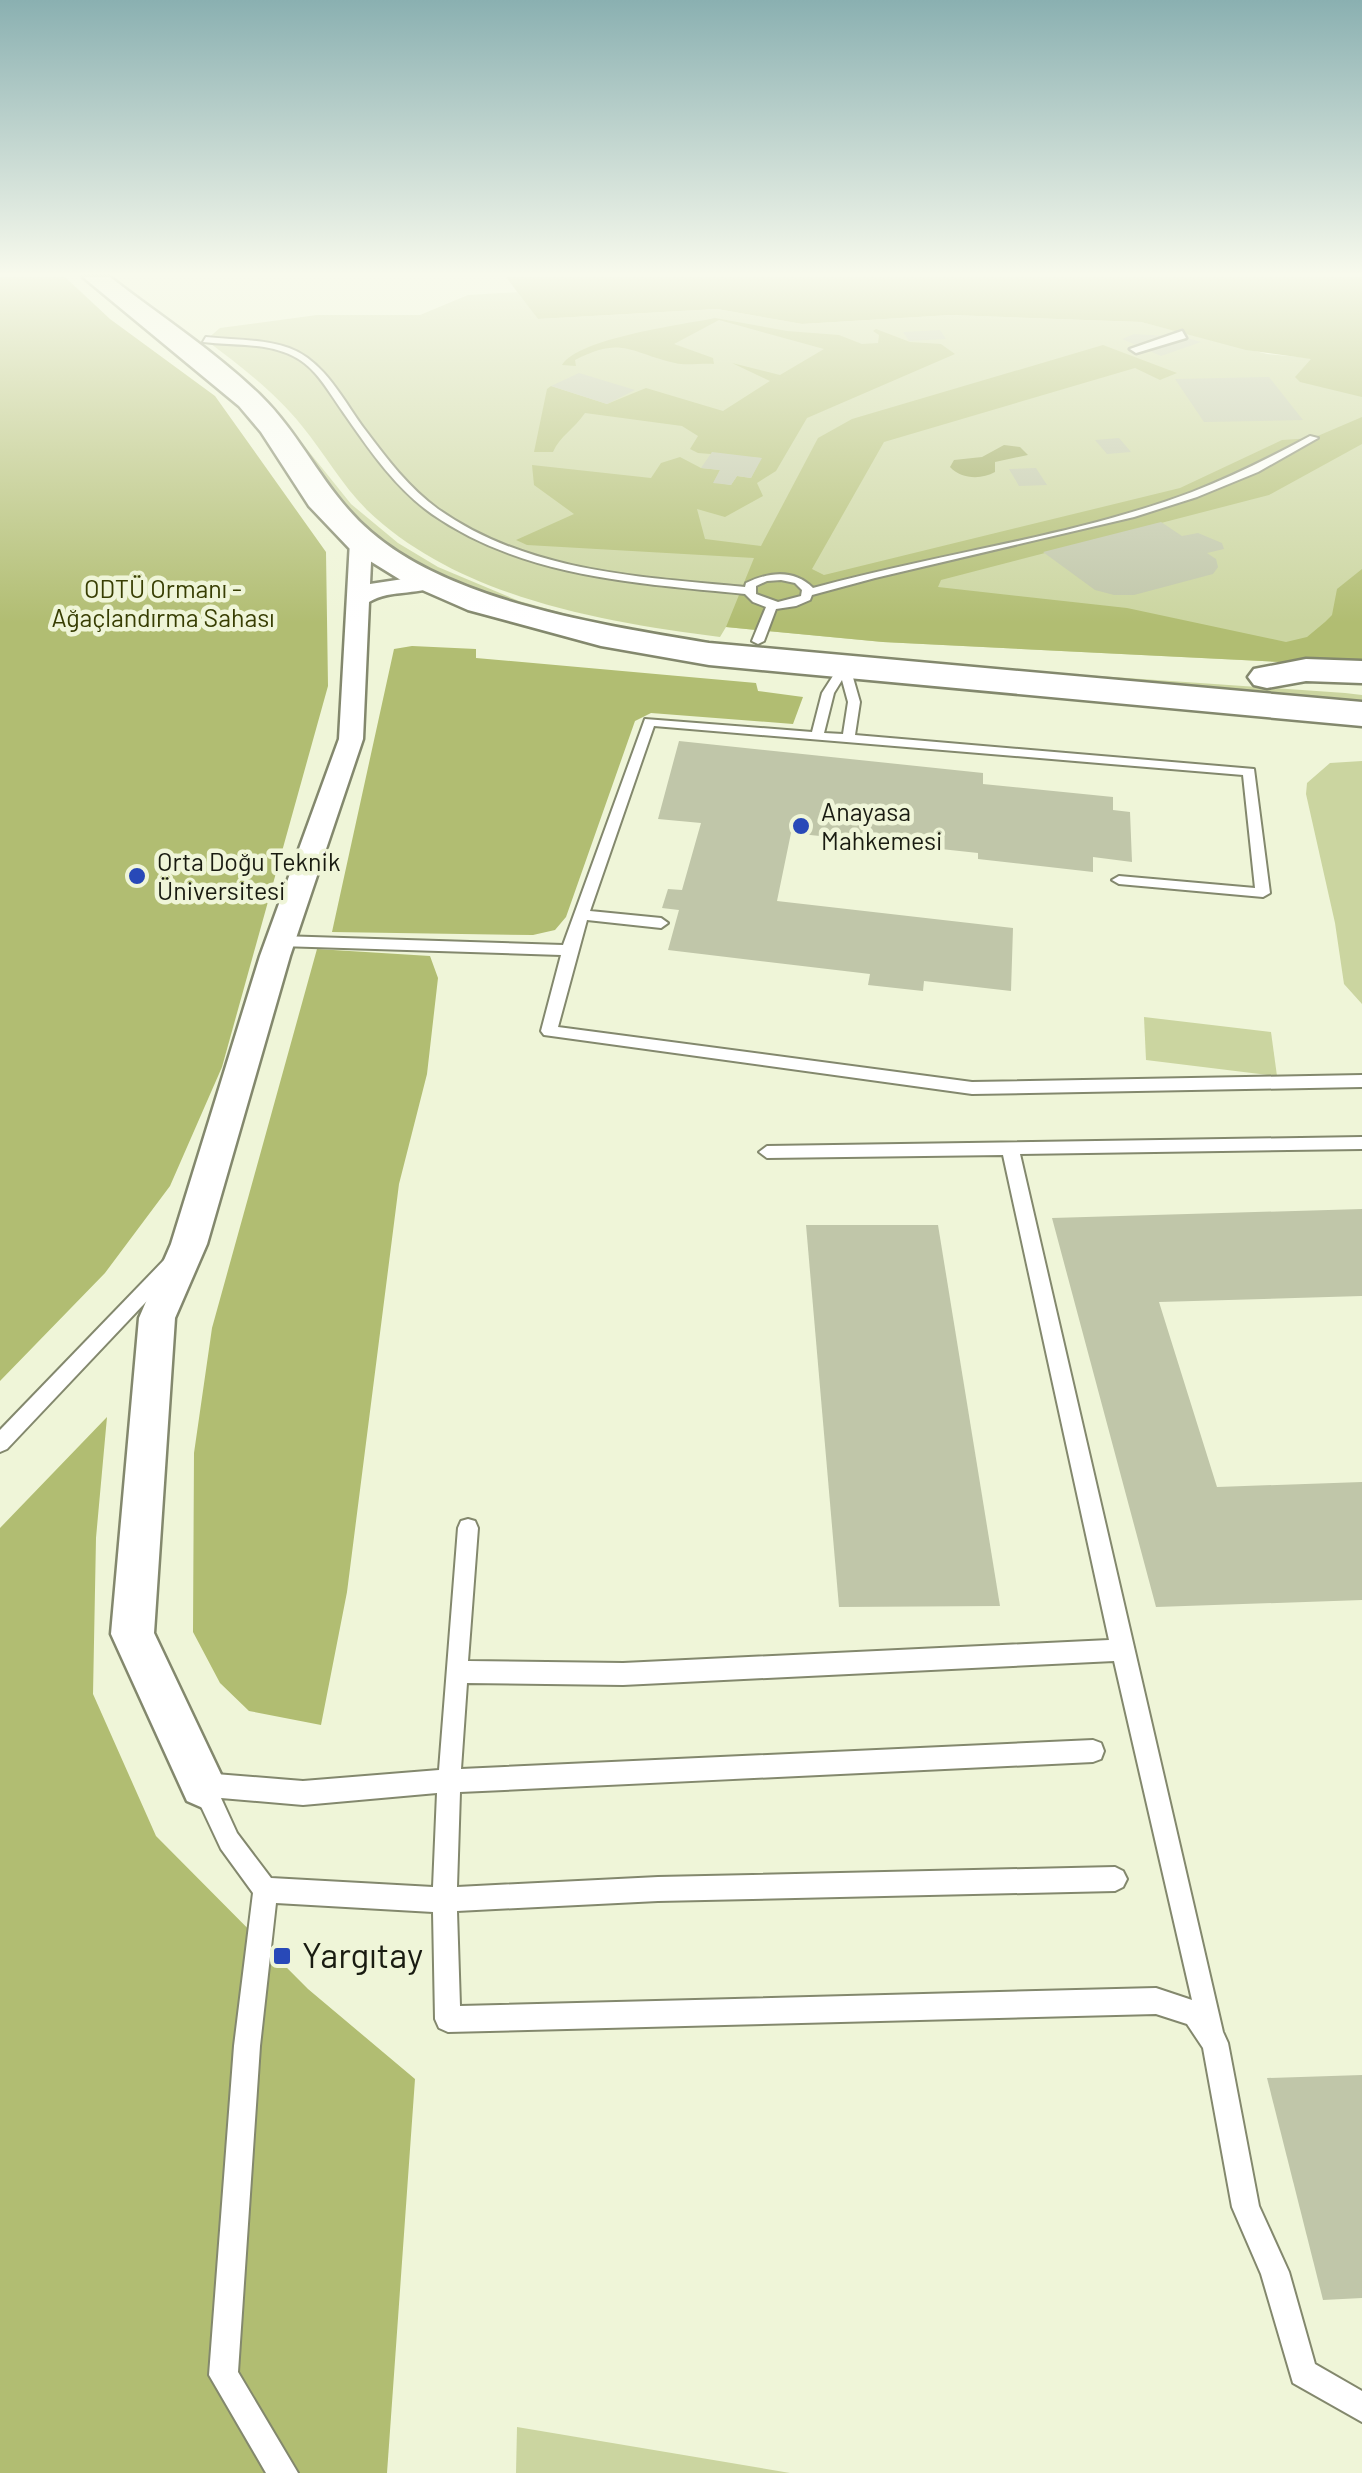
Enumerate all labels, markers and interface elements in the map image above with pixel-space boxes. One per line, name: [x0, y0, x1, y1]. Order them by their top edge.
park label: ODTÜ Ormanı - Ağaçlandırma Sahası: [51, 573, 275, 632]
place label: Anayasa Mahkemesi: [821, 796, 942, 855]
marker: Anayasa Mahkemesi: [790, 815, 812, 837]
place label: Orta Doğu Teknik Üniversitesi: [157, 846, 340, 905]
marker: Orta Doğu Teknik Üniversitesi: [126, 865, 148, 887]
place label: Yargıtay: [302, 1933, 423, 1975]
marker: Yargıtay: [271, 1945, 293, 1967]

